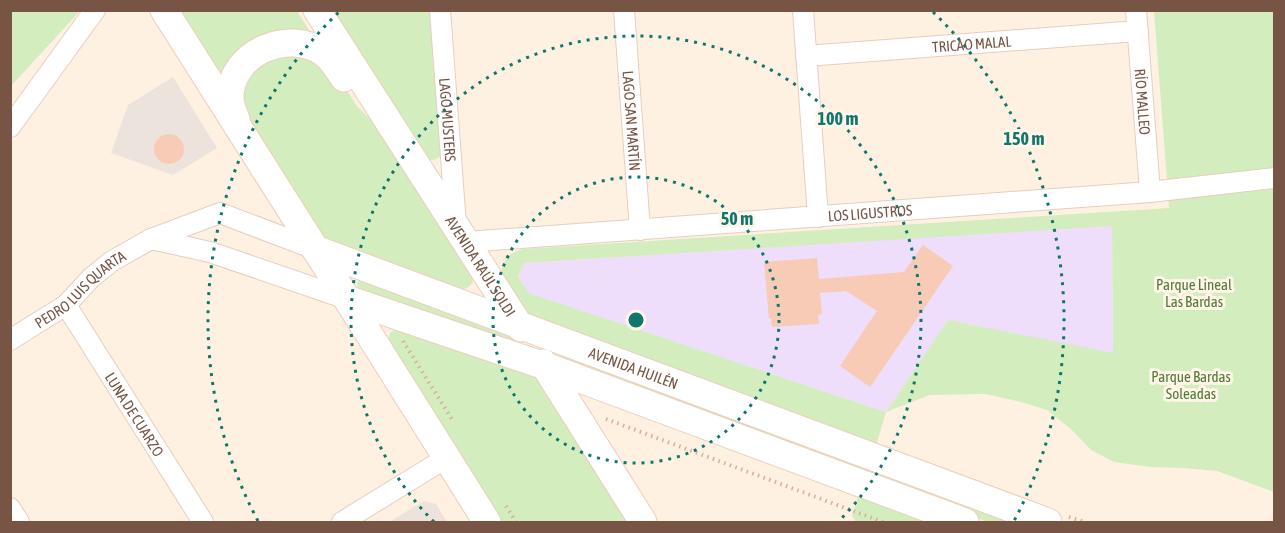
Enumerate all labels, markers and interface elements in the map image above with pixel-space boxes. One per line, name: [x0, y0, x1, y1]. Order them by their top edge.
street label: TRICAO MALAL: [931, 32, 1012, 55]
street label: RÍO MALLEO: [1132, 68, 1154, 136]
street label: LAGO SAN MARTÍN: [620, 70, 644, 172]
street label: LAGO MUSTERS: [437, 77, 460, 162]
text: 100 m: [818, 108, 858, 129]
text: 150 m: [1004, 128, 1044, 149]
street label: LOS LIGUSTROS: [827, 201, 913, 224]
text: 50 m: [721, 208, 753, 229]
street label: AVENIDA RAÚL SOLDI: [443, 212, 520, 319]
street label: PEDRO LUIS QUARTA: [31, 247, 129, 331]
park label: Parque Lineal Las Bardas: [1156, 276, 1232, 310]
centre of rings: [626, 310, 646, 330]
street label: AVENIDA HUILÉN: [587, 343, 681, 392]
park label: Parque Bardas Soleadas: [1151, 368, 1231, 402]
street label: LUNA DE CUARZO: [102, 369, 168, 459]

